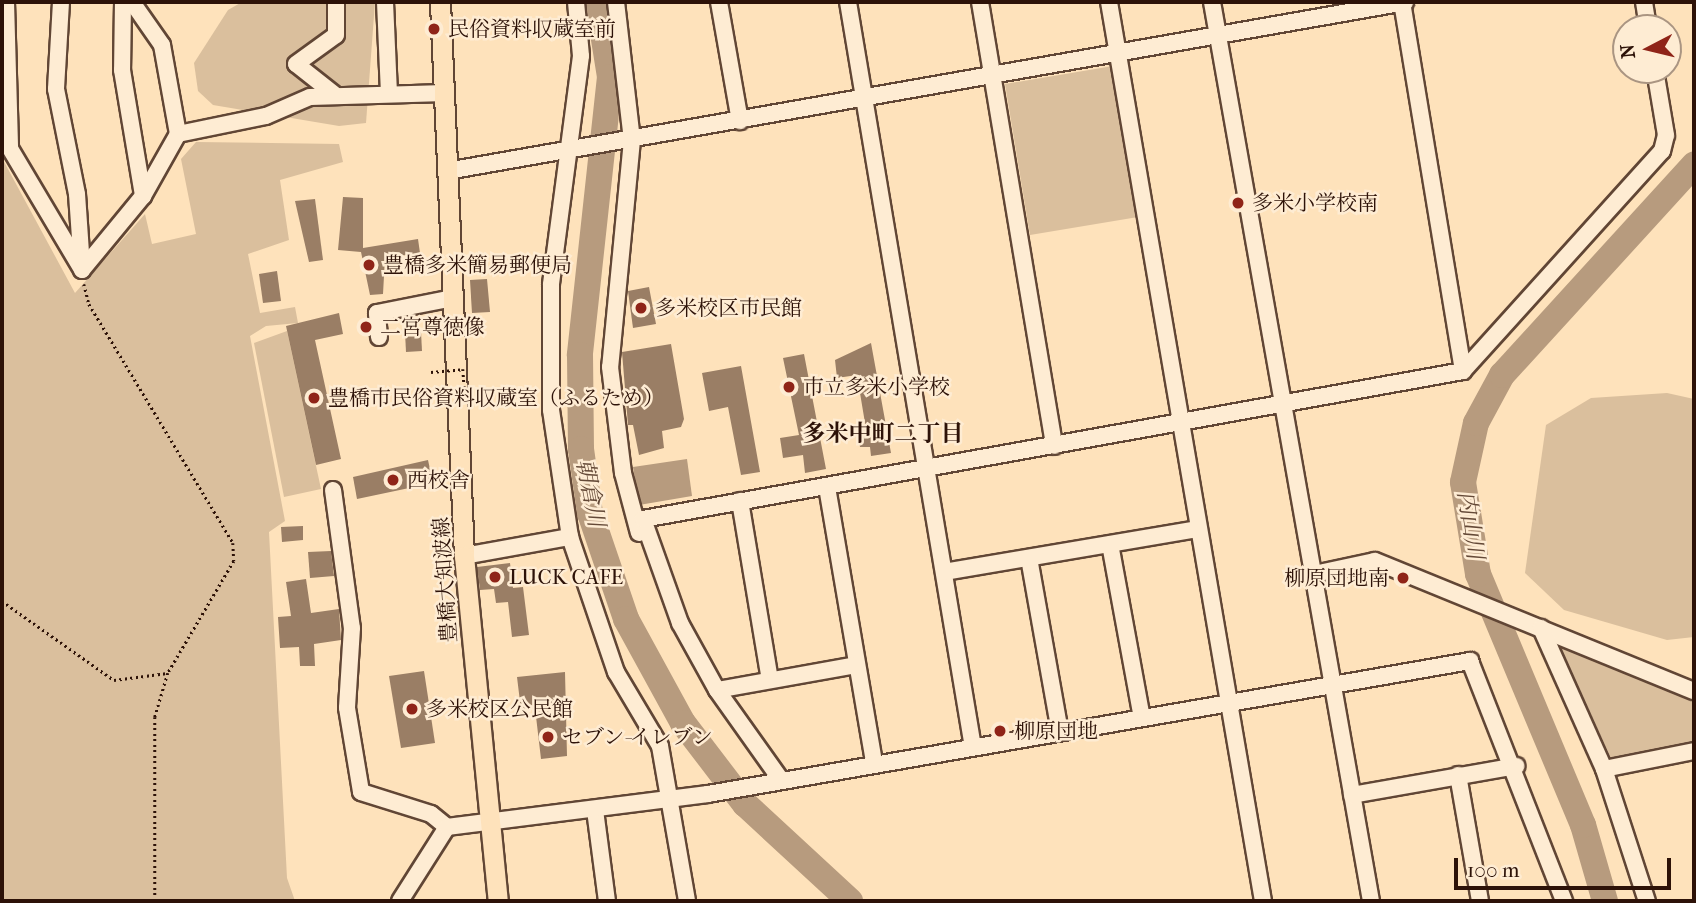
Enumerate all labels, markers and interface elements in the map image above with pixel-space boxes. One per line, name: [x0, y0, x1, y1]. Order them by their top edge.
north arrow: [1612, 14, 1682, 84]
place label: 民俗資料収蔵室前: [448, 16, 616, 42]
marker: 民俗資料収蔵室前: [426, 21, 442, 37]
text: N: [1616, 43, 1640, 60]
place label: 多米小学校南: [1252, 190, 1378, 216]
marker: 多米小学校南: [1230, 195, 1246, 211]
place label: 豊橋多米簡易郵便局: [383, 252, 572, 278]
marker: 豊橋多米簡易郵便局: [361, 257, 377, 273]
place label: 多米校区市民館: [655, 295, 802, 321]
marker: 多米校区市民館: [633, 300, 649, 316]
place label: 二宮尊徳像: [380, 314, 485, 340]
marker: 二宮尊徳像: [358, 319, 374, 335]
place label: 市立多米小学校: [803, 374, 950, 400]
marker: 市立多米小学校: [781, 379, 797, 395]
place label: 豊橋市民俗資料収蔵室（ふるため）: [328, 385, 664, 411]
marker: 豊橋市民俗資料収蔵室（ふるため）: [306, 390, 322, 406]
district label: 多米中町二丁目: [803, 420, 963, 448]
water label: 朝倉川: [570, 457, 610, 529]
place label: 西校舎: [407, 467, 470, 493]
marker: 西校舎: [385, 472, 401, 488]
water label: 内山川: [1451, 489, 1489, 561]
street label: 豊橋大知波線: [428, 516, 462, 644]
place label: LUCK CAFE: [509, 564, 623, 590]
place label: 柳原団地南: [1284, 565, 1389, 591]
marker: LUCK CAFE: [487, 569, 503, 585]
marker: 柳原団地南: [1395, 570, 1411, 586]
place label: 多米校区公民館: [426, 696, 573, 722]
marker: 多米校区公民館: [404, 701, 420, 717]
place label: 柳原団地: [1014, 718, 1098, 744]
marker: 柳原団地: [992, 723, 1008, 739]
place label: セブン-イレブン: [562, 724, 714, 750]
marker: セブン-イレブン: [540, 729, 556, 745]
scale bar: [1458, 844, 1675, 888]
text: 100 m: [1467, 858, 1520, 882]

